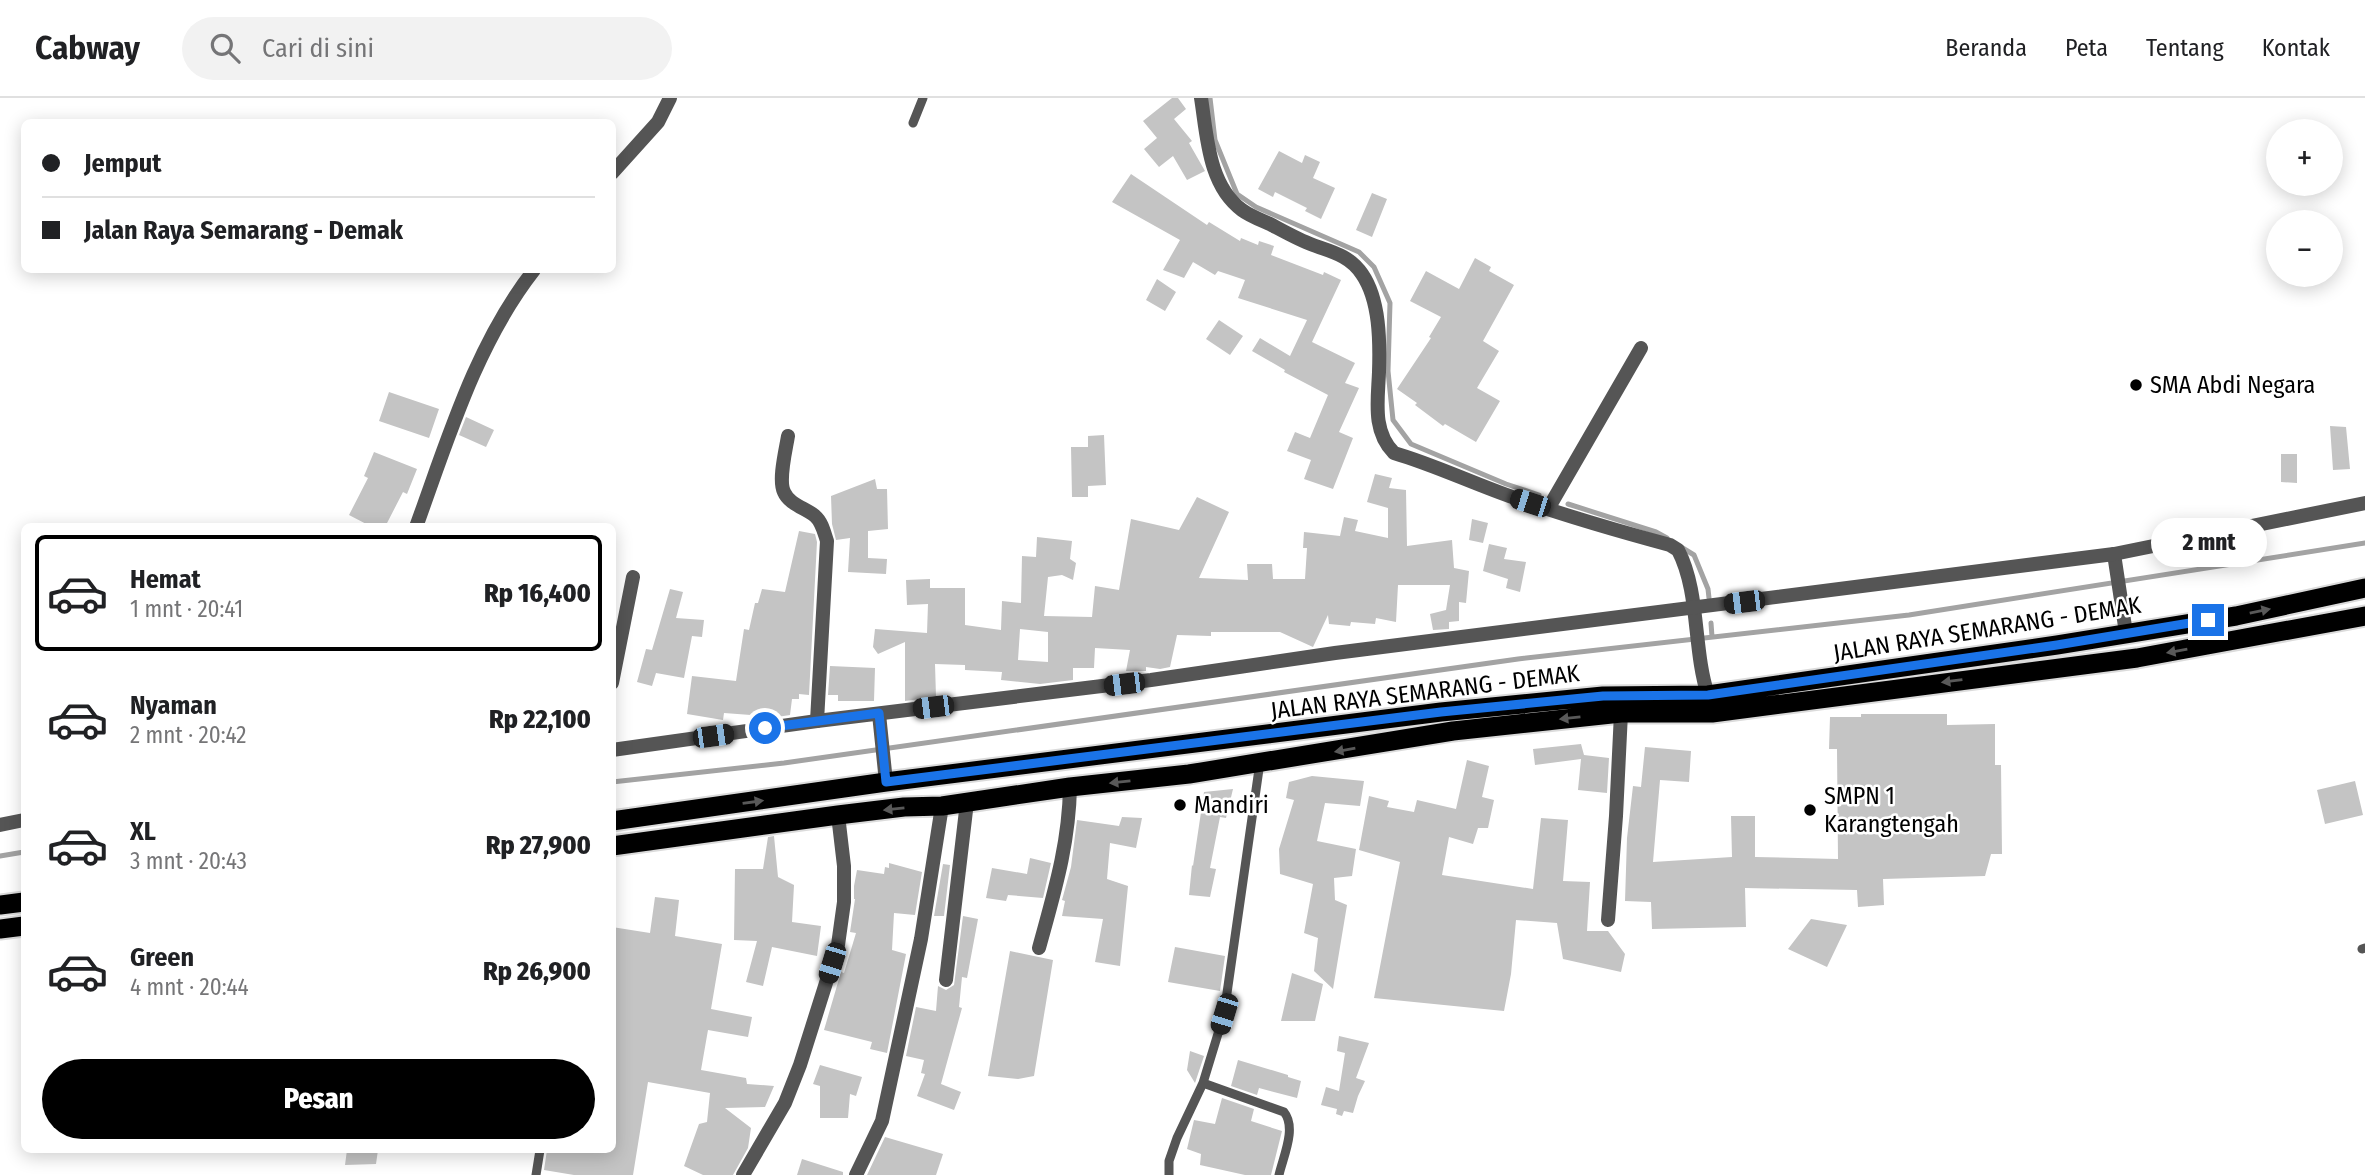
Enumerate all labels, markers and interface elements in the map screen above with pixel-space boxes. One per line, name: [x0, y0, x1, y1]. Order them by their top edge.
search box: [182, 17, 672, 80]
text: Cabway: [35, 28, 140, 68]
icon: search: [206, 29, 244, 67]
text: Cari di sini: [262, 33, 374, 64]
text: Beranda: [1945, 34, 2027, 62]
text: Peta: [2065, 34, 2108, 62]
text: Tentang: [2146, 34, 2224, 62]
text: Kontak: [2262, 34, 2330, 62]
map controls: [2266, 119, 2343, 287]
button: +: [2266, 119, 2343, 196]
text: Jemput: [84, 148, 161, 179]
button: −: [2266, 210, 2343, 287]
text: Jalan Raya Semarang - Demak: [84, 215, 403, 246]
place label: SMA Abdi Negara: [2150, 371, 2315, 399]
marker: SMA Abdi Negara: [2128, 377, 2144, 393]
car: [1507, 487, 1554, 519]
callout: 2 mnt: [2150, 518, 2266, 568]
text: 2 mnt: [2182, 528, 2236, 556]
icon: car: [46, 562, 109, 625]
text: Hemat: [130, 564, 201, 595]
text: Rp 16,400: [484, 578, 591, 609]
car: [1722, 589, 1767, 615]
street label: JALAN RAYA SEMARANG - DEMAK: [1831, 591, 2143, 667]
text: 1 mnt · 20:41: [130, 595, 243, 623]
route end: [2192, 604, 2224, 636]
one-way arrow: [2249, 605, 2271, 616]
one-way arrow: [2166, 645, 2188, 656]
street label: JALAN RAYA SEMARANG - DEMAK: [1269, 659, 1581, 725]
car: [1102, 671, 1147, 697]
one-way arrow: [1941, 676, 1963, 687]
icon: car: [46, 688, 109, 751]
text: Nyaman: [130, 690, 217, 721]
car: [911, 694, 956, 720]
text: Rp 22,100: [489, 704, 591, 735]
route start: [749, 712, 781, 744]
one-way arrow: [1559, 713, 1581, 724]
text: 2 mnt · 20:42: [130, 721, 246, 749]
car: [691, 723, 736, 749]
one-way arrow: [1334, 745, 1356, 756]
one-way arrow: [1109, 776, 1131, 787]
place label: SMPN 1 Karangtengah: [1824, 782, 1959, 838]
place label: Mandiri: [1194, 791, 1269, 819]
one-way arrow: [742, 796, 764, 807]
marker: Mandiri: [1172, 797, 1188, 813]
marker: SMPN 1 Karangtengah: [1802, 802, 1818, 818]
one-way arrow: [883, 803, 905, 814]
icon: car: [46, 814, 109, 877]
text: XL: [130, 816, 156, 847]
text: Rp 27,900: [486, 830, 591, 861]
text: 3 mnt · 20:43: [130, 847, 247, 875]
icon: car: [46, 940, 109, 1003]
car: [816, 940, 849, 986]
text: Green: [130, 942, 194, 973]
text: Rp 26,900: [483, 956, 591, 987]
text: 4 mnt · 20:44: [130, 973, 249, 1001]
car: [1208, 991, 1241, 1037]
button: Pesan: [42, 1059, 595, 1139]

